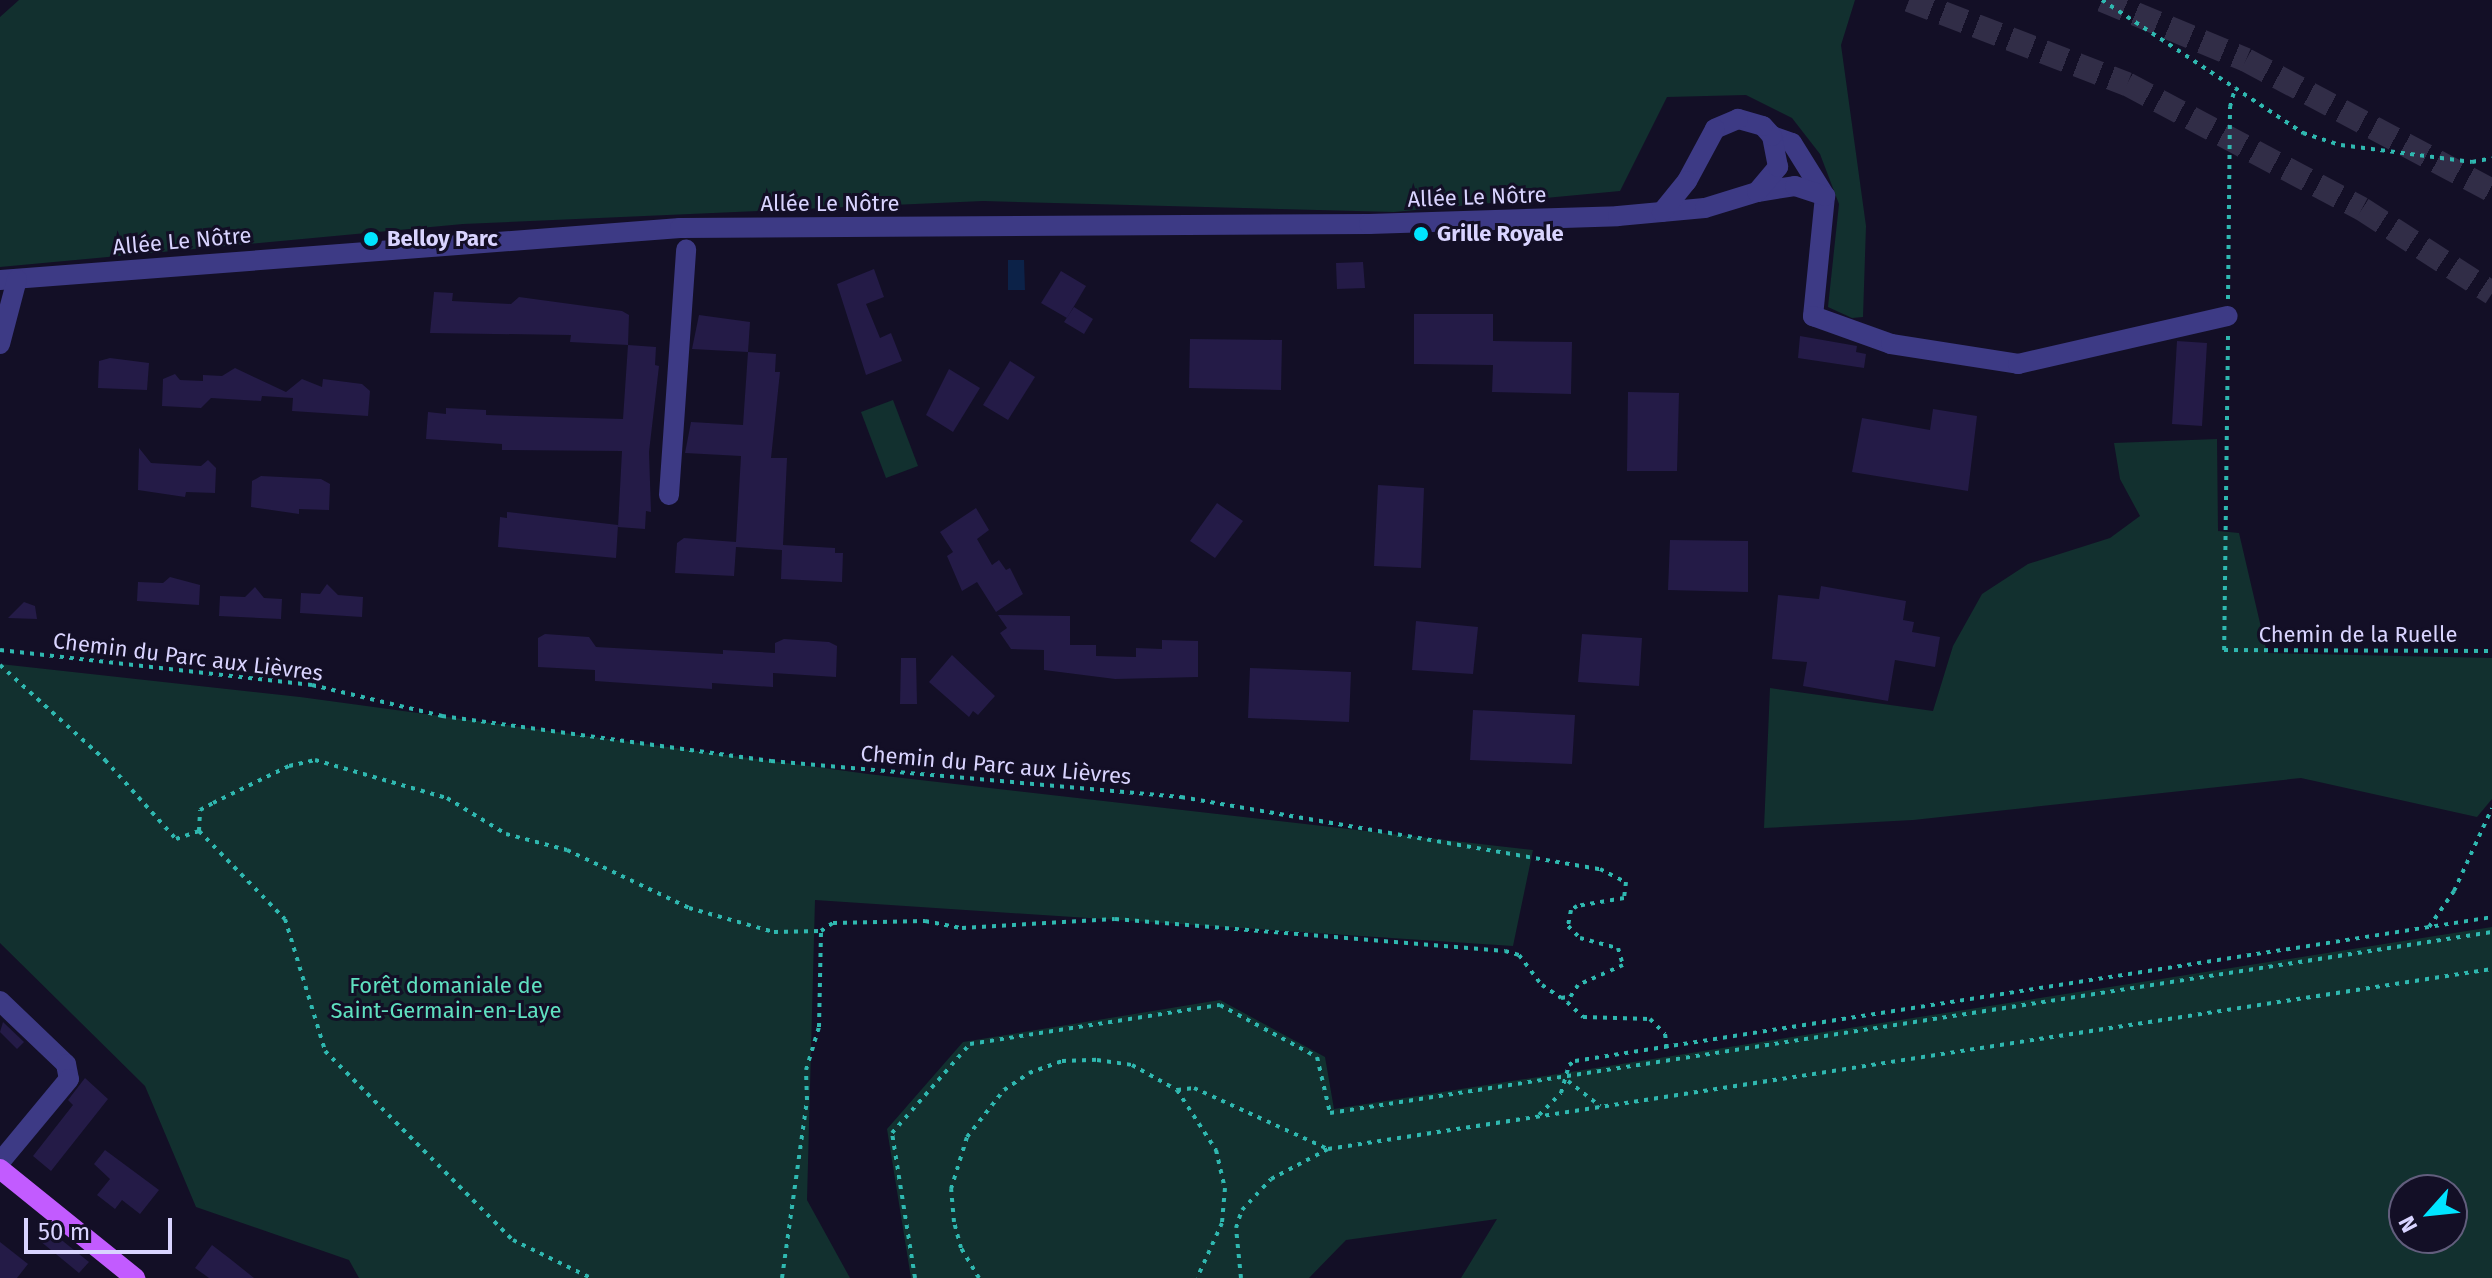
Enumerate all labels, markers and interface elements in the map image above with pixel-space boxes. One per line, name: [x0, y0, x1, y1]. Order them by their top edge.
street label: Allée Le Nôtre: [1407, 181, 1547, 213]
street label: Allée Le Nôtre: [760, 191, 900, 217]
place label: Grille Royale: [1437, 221, 1564, 247]
street label: Allée Le Nôtre: [112, 222, 252, 260]
marker: Grille Royale: [1412, 225, 1430, 243]
place label: Belloy Parc: [387, 226, 498, 252]
marker: Belloy Parc: [362, 230, 380, 248]
street label: Chemin de la Ruelle: [2259, 622, 2457, 648]
street label: Chemin du Parc aux Lièvres: [52, 627, 324, 687]
street label: Chemin du Parc aux Lièvres: [860, 740, 1132, 790]
park label: Forêt domaniale de Saint-Germain-en-Laye: [331, 972, 561, 1024]
north arrow: [2388, 1174, 2468, 1254]
scale bar: [28, 1202, 176, 1252]
text: N: [2393, 1212, 2423, 1237]
text: 50 m: [38, 1218, 90, 1246]

